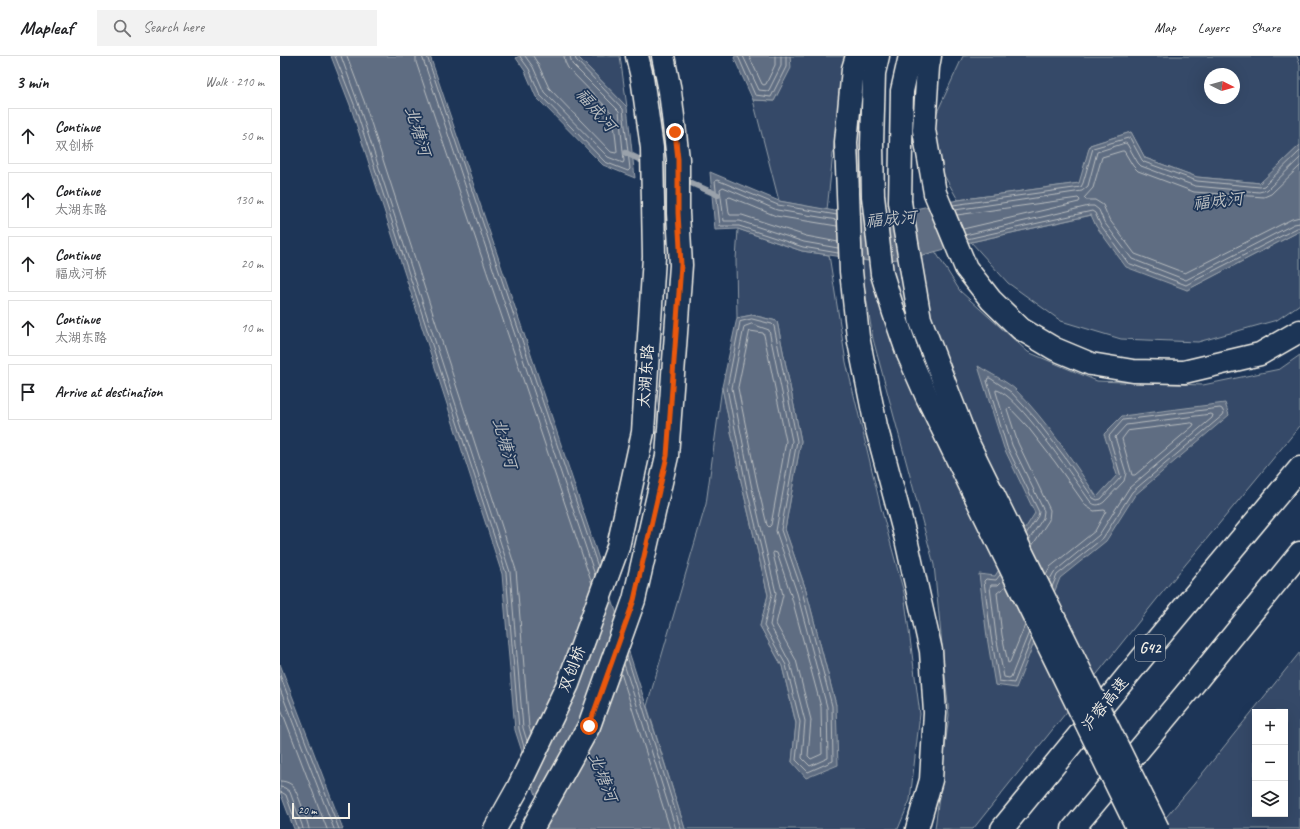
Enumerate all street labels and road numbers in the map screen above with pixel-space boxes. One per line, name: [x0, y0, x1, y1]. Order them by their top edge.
street label: 太湖东路: [634, 343, 658, 409]
road number: G42: [1135, 635, 1165, 661]
street label: 双创桥: [554, 643, 590, 695]
street label: 沪蓉高速: [1077, 673, 1133, 735]

